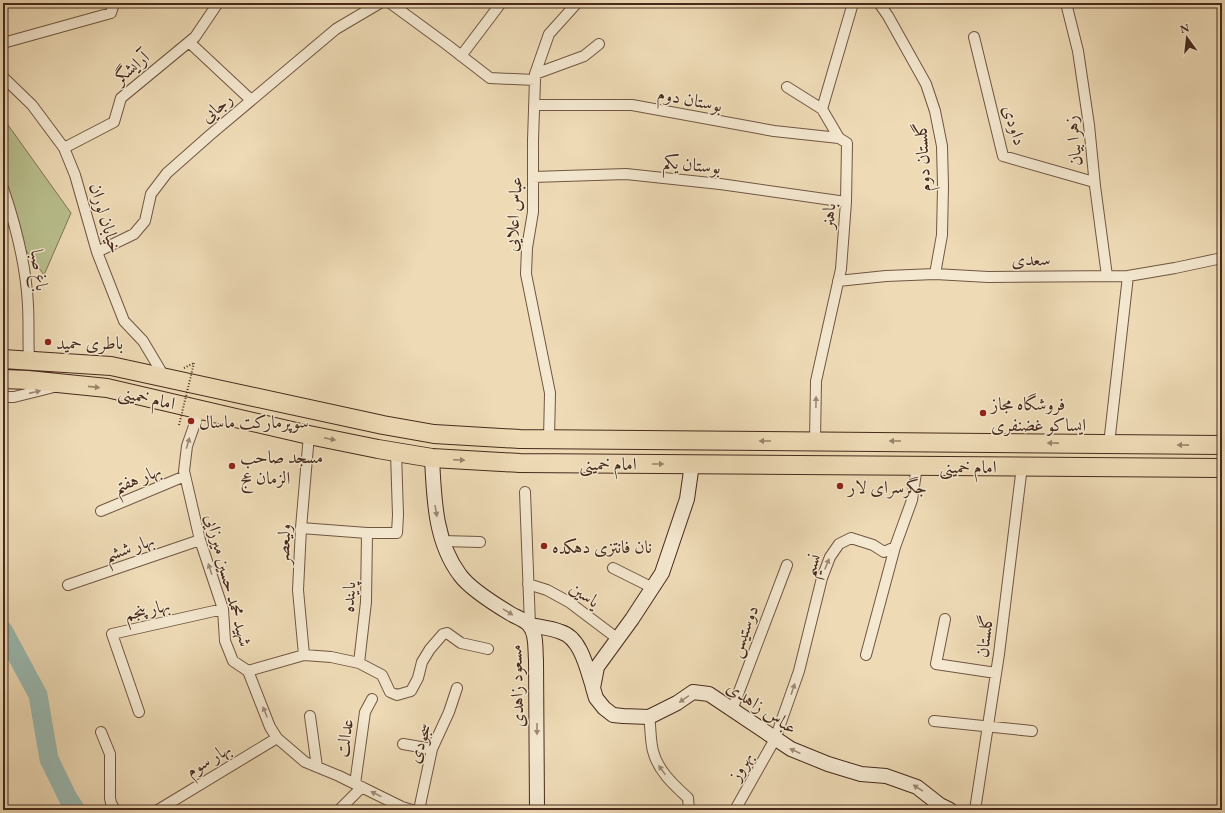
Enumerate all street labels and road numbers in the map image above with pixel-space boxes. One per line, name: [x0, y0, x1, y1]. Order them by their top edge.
street label: آرایشگر: [107, 44, 156, 91]
street label: بوستان دوم: [655, 81, 724, 121]
street label: رجایی: [195, 87, 238, 128]
street label: داودی: [998, 102, 1032, 148]
street label: زهرا بیان: [1059, 114, 1088, 168]
street label: گلستان دوم: [908, 121, 941, 193]
street label: بوستان یکم: [661, 150, 722, 184]
street label: عباس اعلایی: [499, 176, 528, 252]
street label: خیابان لوران: [84, 180, 128, 256]
street label: باهنر: [815, 202, 840, 232]
street label: سعدی: [1011, 247, 1051, 271]
street label: باغ صبا: [22, 248, 54, 293]
street label: امام خمینی: [115, 379, 178, 420]
street label: امام خمینی: [579, 452, 637, 480]
street label: امام خمینی: [939, 455, 997, 483]
street label: بهار هفتم: [110, 458, 167, 504]
street label: شهید محمد حسین میرزایی: [199, 511, 258, 649]
street label: ولیعصر: [270, 523, 297, 567]
street label: بهار ششم: [101, 528, 159, 573]
street label: نسیم: [796, 550, 832, 582]
street label: یاسین: [566, 576, 606, 613]
street label: پاینده: [336, 579, 362, 613]
street label: بهار پنجم: [122, 593, 173, 631]
street label: دوستیس: [723, 602, 764, 661]
street label: گلستان: [970, 613, 998, 659]
street label: مسعود زاهدی: [503, 644, 529, 728]
street label: عباس زاهدی: [722, 675, 802, 739]
street label: عدالت: [330, 717, 358, 759]
street label: سجودی: [402, 720, 436, 766]
street label: بهار سوم: [181, 737, 238, 786]
street label: بهروز: [722, 747, 758, 787]

